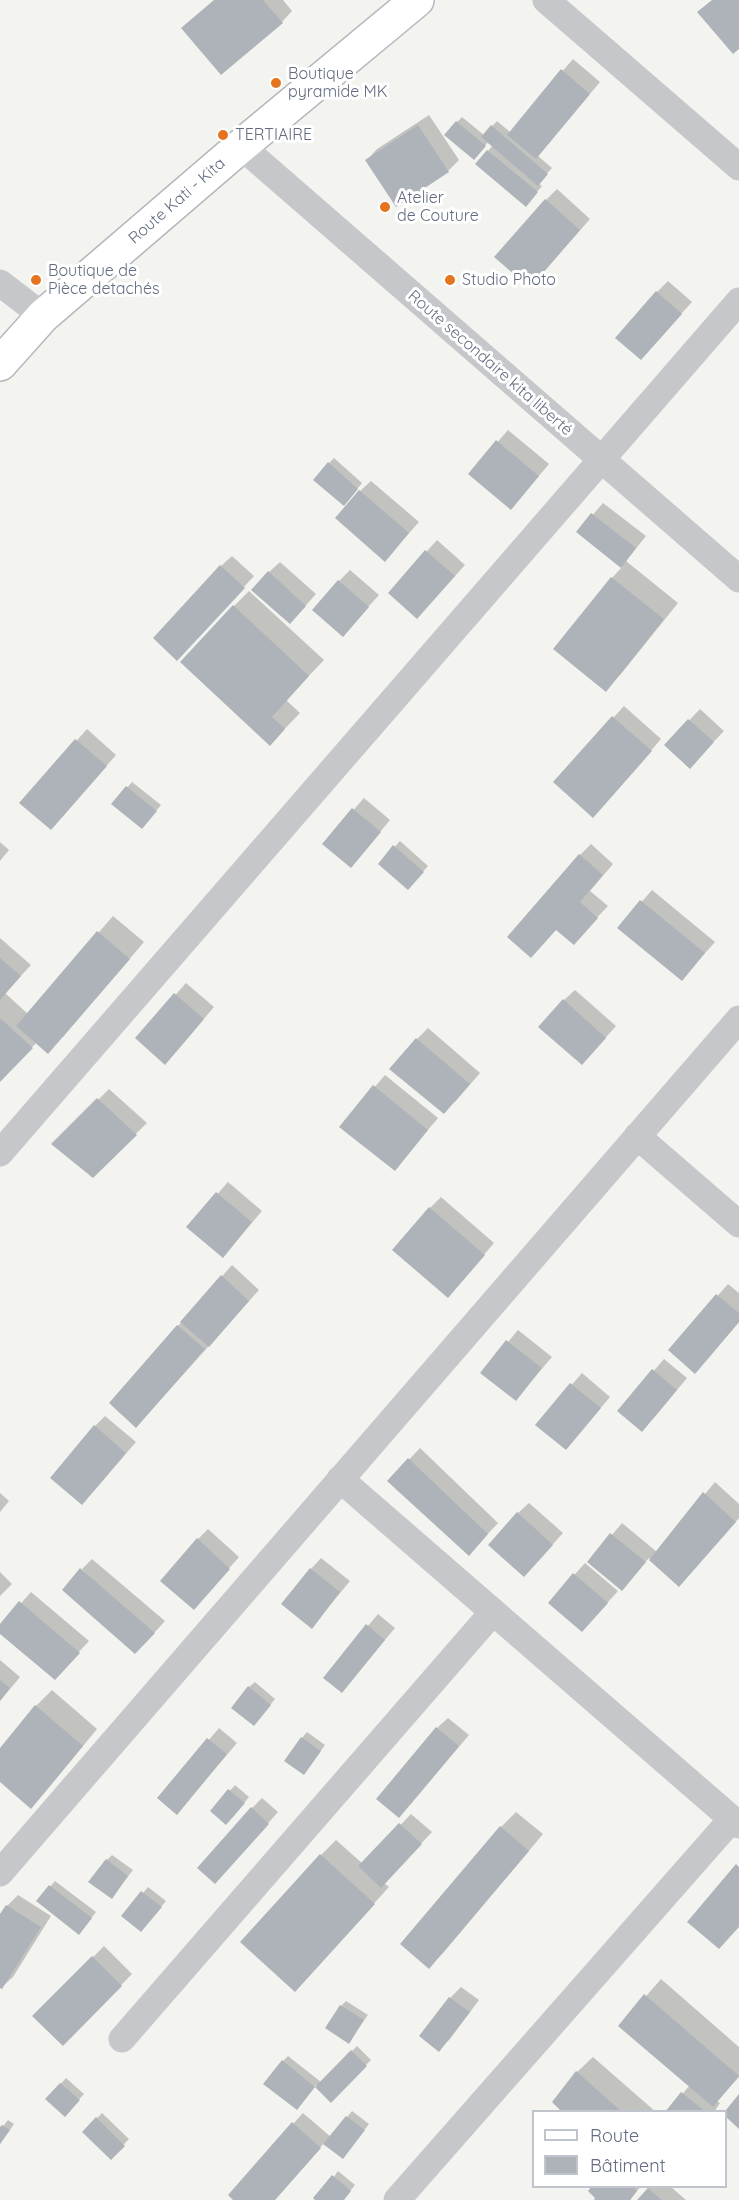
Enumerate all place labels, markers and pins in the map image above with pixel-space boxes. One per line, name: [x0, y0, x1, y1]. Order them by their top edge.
place label: Boutique pyramide MK: [288, 64, 388, 102]
marker: Boutique pyramide MK: [269, 76, 283, 90]
place label: TERTIAIRE: [235, 125, 312, 145]
marker: TERTIAIRE: [216, 128, 230, 142]
place label: Atelier de Couture: [397, 188, 479, 226]
marker: Atelier de Couture: [378, 200, 392, 214]
place label: Boutique de Pièce detachés: [48, 261, 159, 299]
place label: Studio Photo: [462, 270, 556, 290]
marker: Boutique de Pièce detachés: [29, 273, 43, 287]
marker: Studio Photo: [443, 273, 457, 287]

